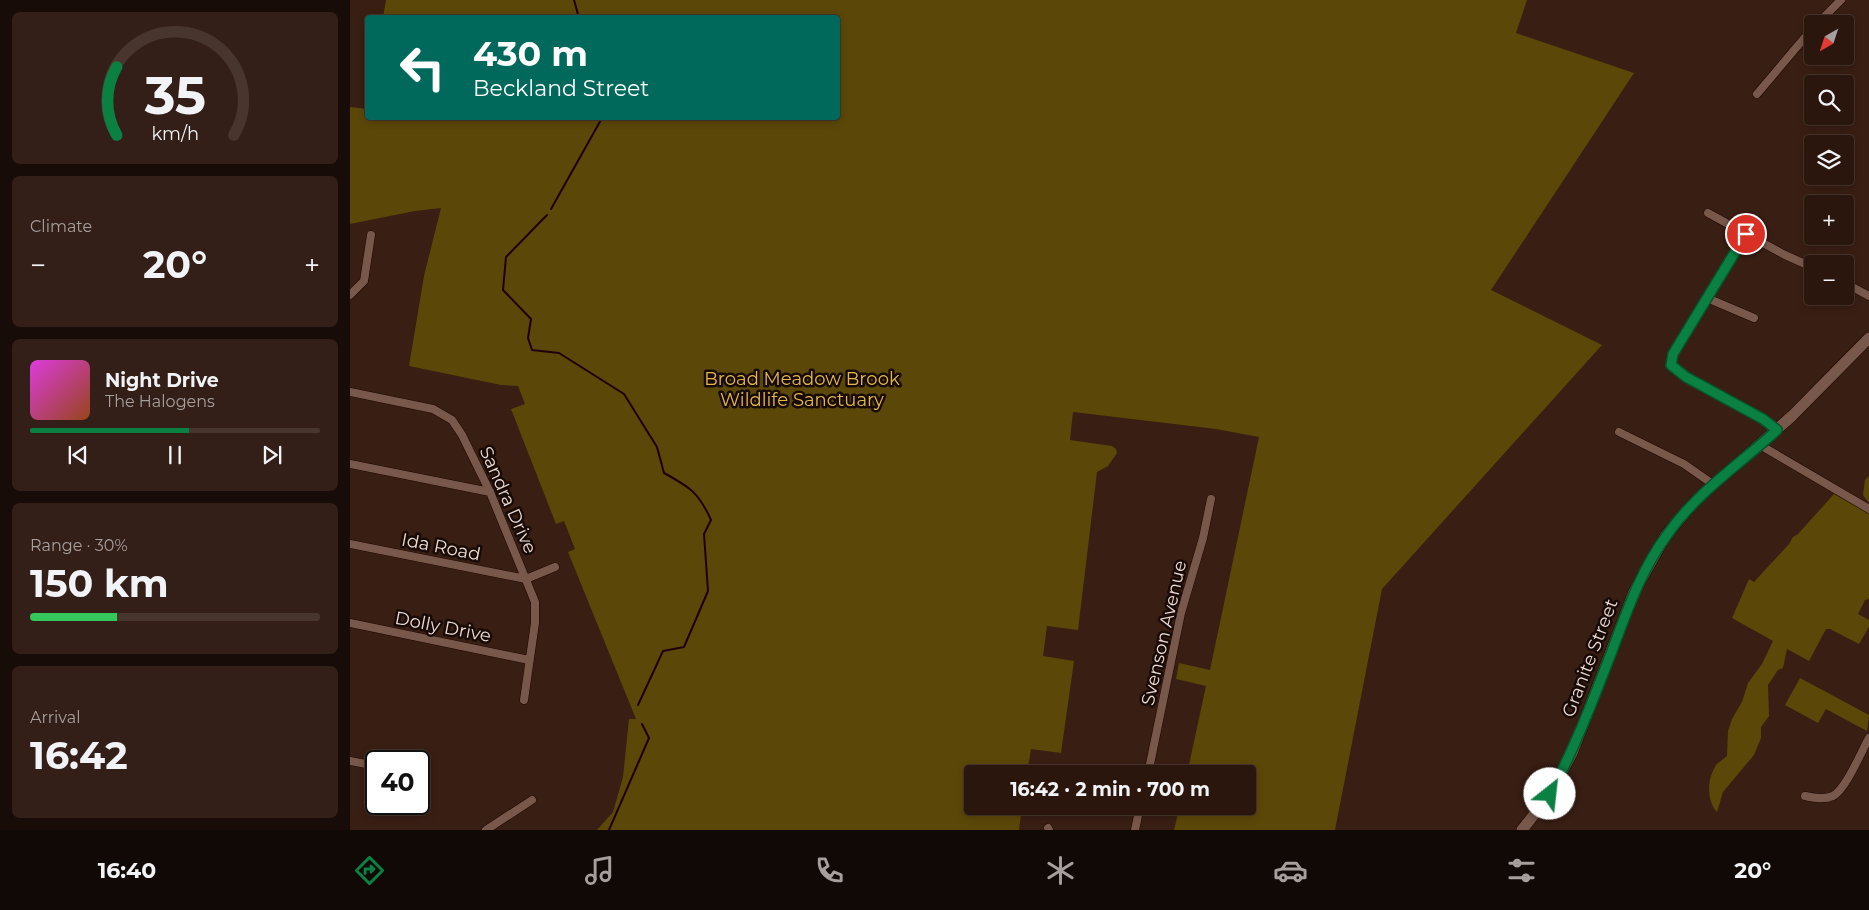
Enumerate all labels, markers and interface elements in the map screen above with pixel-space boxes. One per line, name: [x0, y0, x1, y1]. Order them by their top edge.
north arrow: [1804, 15, 1854, 65]
map controls: [1804, 15, 1854, 305]
text: 430 m: [473, 32, 588, 75]
icon: left: [390, 35, 455, 100]
text: 35: [143, 64, 206, 127]
text: Beckland Street: [473, 75, 649, 102]
button: search: [1804, 75, 1854, 125]
text: km/h: [151, 123, 199, 144]
button: layers: [1804, 135, 1854, 185]
button: +: [1804, 195, 1854, 245]
pin: [1725, 213, 1767, 255]
text: Climate: [30, 217, 92, 236]
icon: arrive: [1732, 220, 1760, 248]
text: 20°: [143, 241, 207, 288]
text: −: [30, 248, 46, 282]
text: +: [304, 248, 320, 282]
button: −: [1804, 255, 1854, 305]
park label: Broad Meadow Brook Wildlife Sanctuary: [704, 368, 900, 411]
text: Night Drive: [105, 369, 219, 392]
text: The Halogens: [105, 392, 215, 411]
icon: previous: [64, 441, 92, 469]
icon: pause: [161, 441, 189, 469]
icon: next: [258, 441, 286, 469]
street label: Sandra Drive: [475, 443, 541, 557]
street label: Ida Road: [400, 529, 482, 565]
text: Range · 30%: [30, 536, 128, 555]
street label: Svenson Avenue: [1137, 558, 1191, 708]
text: 150 km: [30, 560, 169, 607]
street label: Granite Street: [1557, 596, 1623, 720]
street label: Dolly Drive: [393, 607, 493, 647]
text: Arrival: [30, 708, 80, 727]
text: 16:42: [30, 732, 128, 779]
speed limit sign: 40: [365, 750, 430, 815]
position arrow: [1523, 767, 1575, 819]
text: 16:42 · 2 min · 700 m: [1010, 778, 1210, 801]
icon: directions: [352, 853, 387, 888]
icon: music: [582, 853, 617, 888]
icon: phone: [812, 853, 847, 888]
icon: climate: [1043, 853, 1078, 888]
icon: car: [1273, 853, 1308, 888]
icon: filters: [1504, 853, 1539, 888]
text: 16:40: [98, 857, 156, 884]
text: 20°: [1734, 857, 1771, 884]

